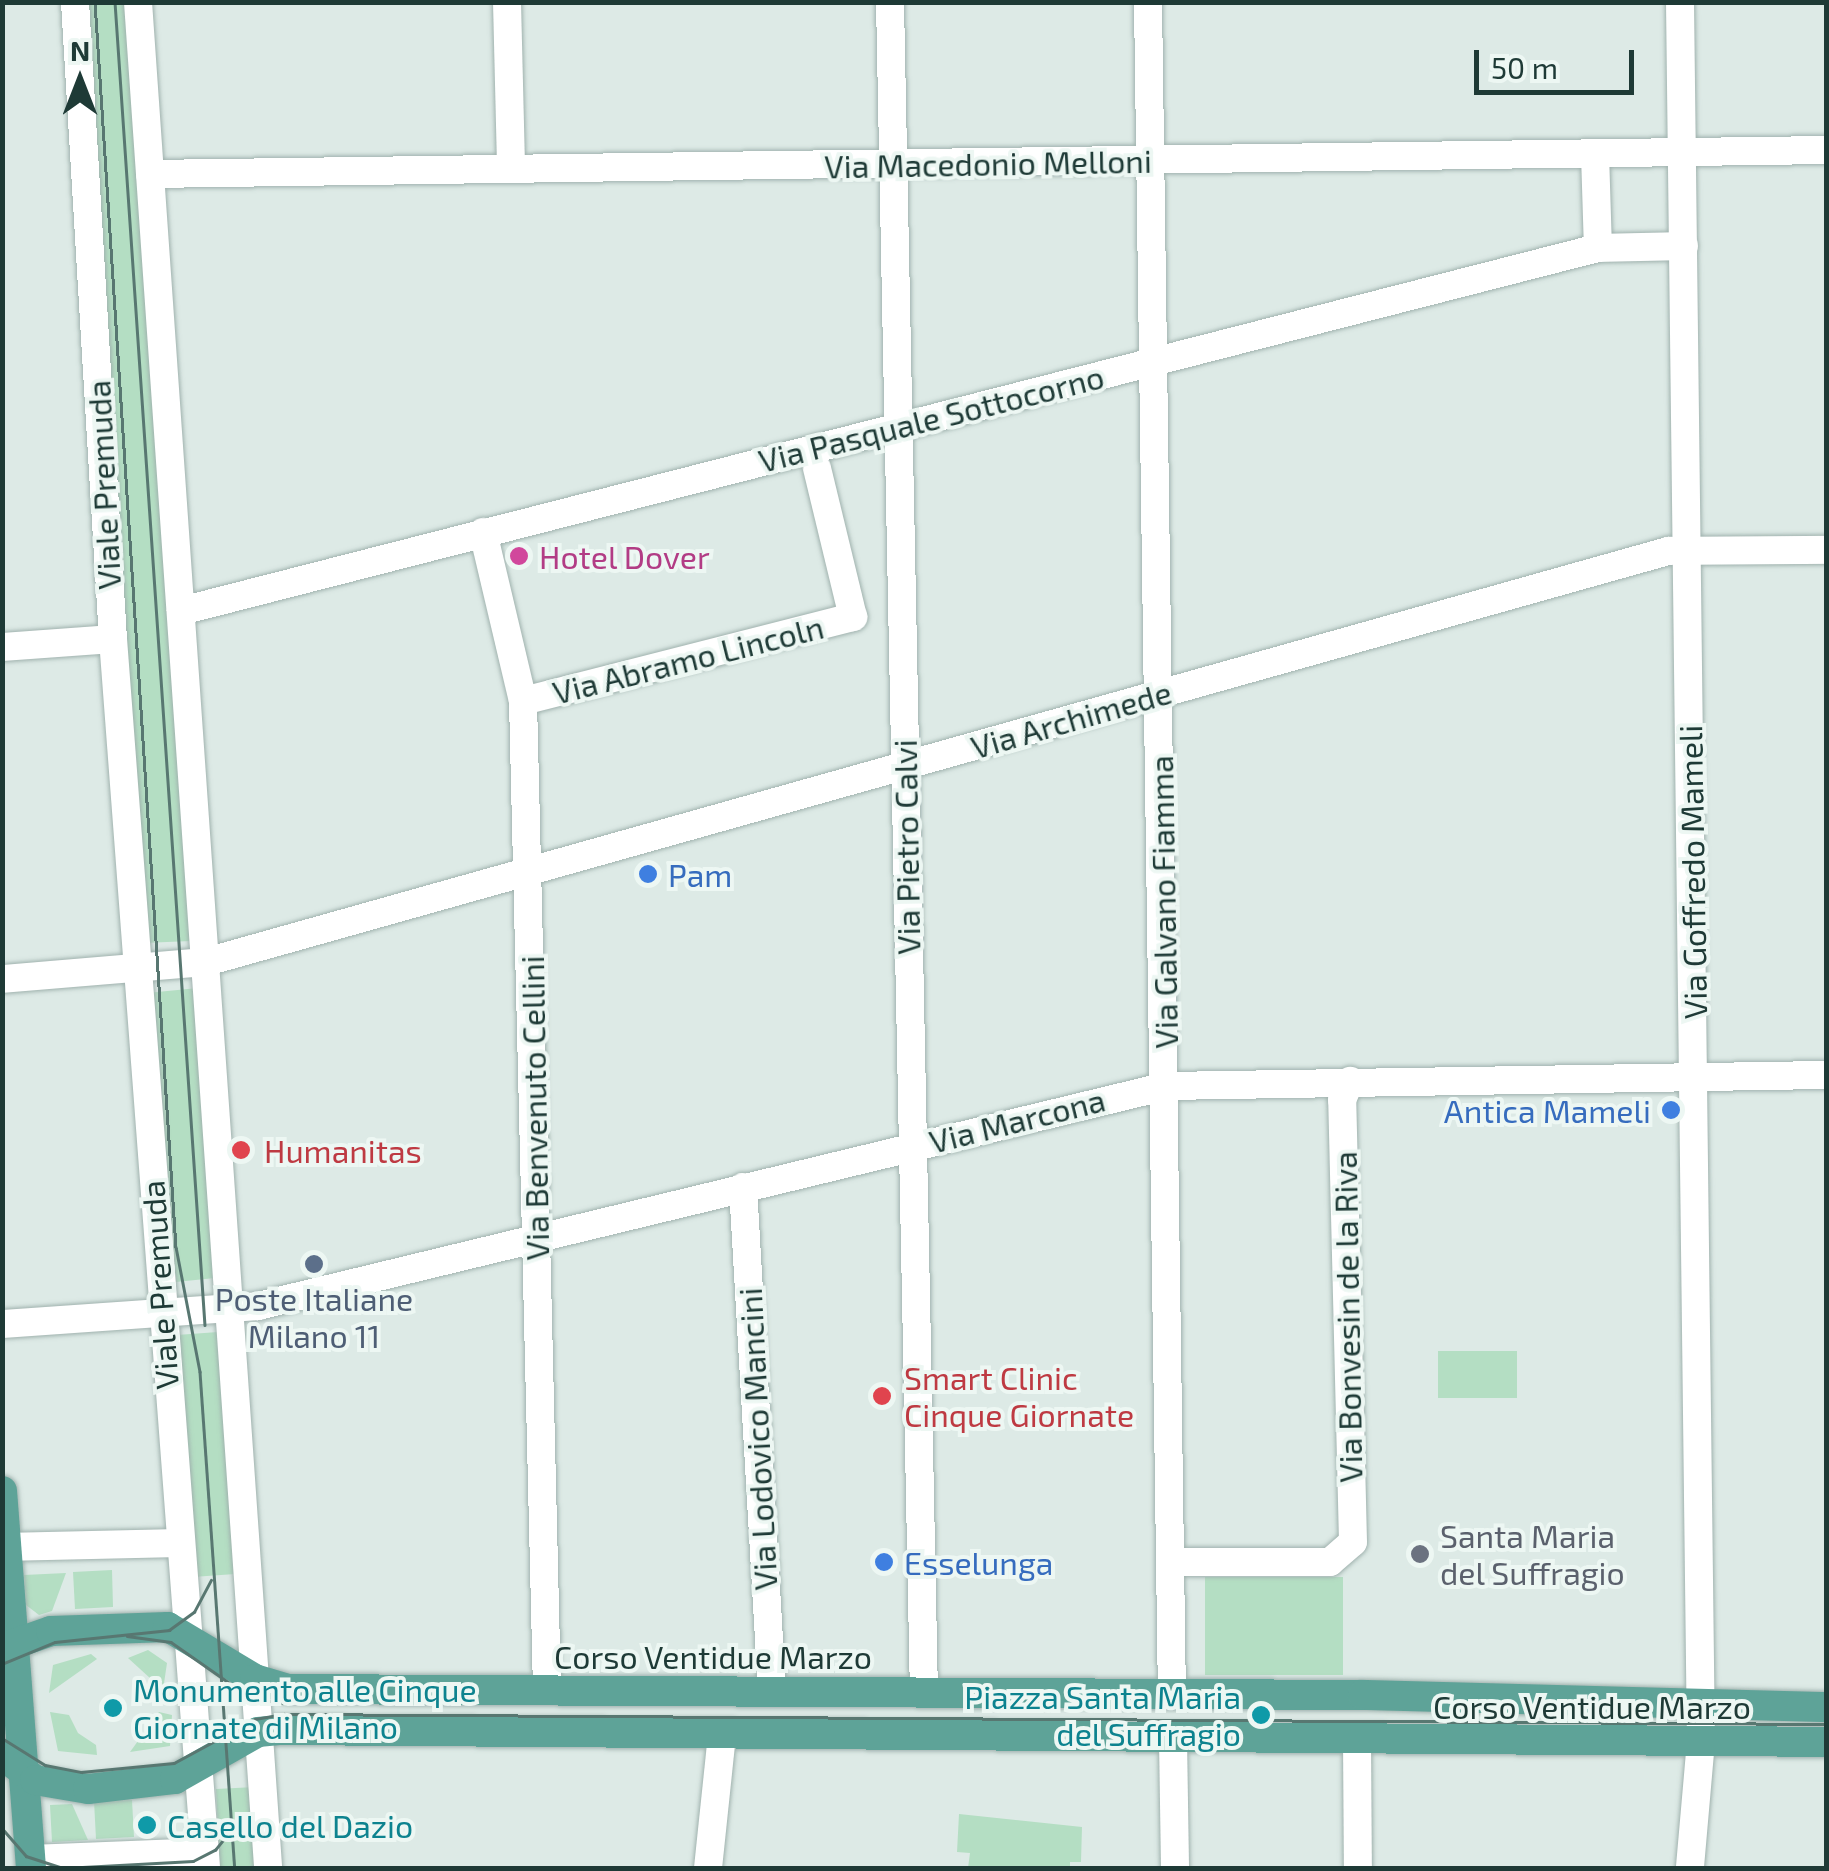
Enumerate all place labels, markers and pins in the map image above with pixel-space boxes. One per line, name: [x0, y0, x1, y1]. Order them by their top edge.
place label: Hotel Dover: [539, 537, 711, 575]
marker: Hotel Dover: [508, 545, 530, 567]
place label: Pam: [668, 855, 732, 893]
marker: Pam: [637, 863, 659, 885]
place label: Antica Mameli: [1444, 1091, 1651, 1129]
marker: Antica Mameli: [1660, 1099, 1682, 1121]
place label: Humanitas: [264, 1131, 422, 1169]
marker: Humanitas: [228, 1137, 254, 1163]
marker: Poste Italiane Milano 11: [303, 1253, 325, 1275]
place label: Poste Italiane Milano 11: [215, 1280, 413, 1355]
place label: Smart Clinic Cinque Giornate: [904, 1359, 1134, 1434]
marker: Smart Clinic Cinque Giornate: [869, 1383, 895, 1409]
place label: Santa Maria del Suffragio: [1440, 1517, 1625, 1592]
place label: Esselunga: [904, 1543, 1053, 1581]
marker: Santa Maria del Suffragio: [1409, 1543, 1431, 1565]
marker: Esselunga: [873, 1551, 895, 1573]
place label: Monumento alle Cinque Giornate di Milano: [133, 1671, 477, 1746]
place label: Piazza Santa Maria del Suffragio: [964, 1678, 1241, 1753]
marker: Monumento alle Cinque Giornate di Milano: [102, 1697, 124, 1719]
marker: Piazza Santa Maria del Suffragio: [1250, 1704, 1272, 1726]
place label: Casello del Dazio: [167, 1806, 414, 1844]
marker: Casello del Dazio: [136, 1814, 158, 1836]

